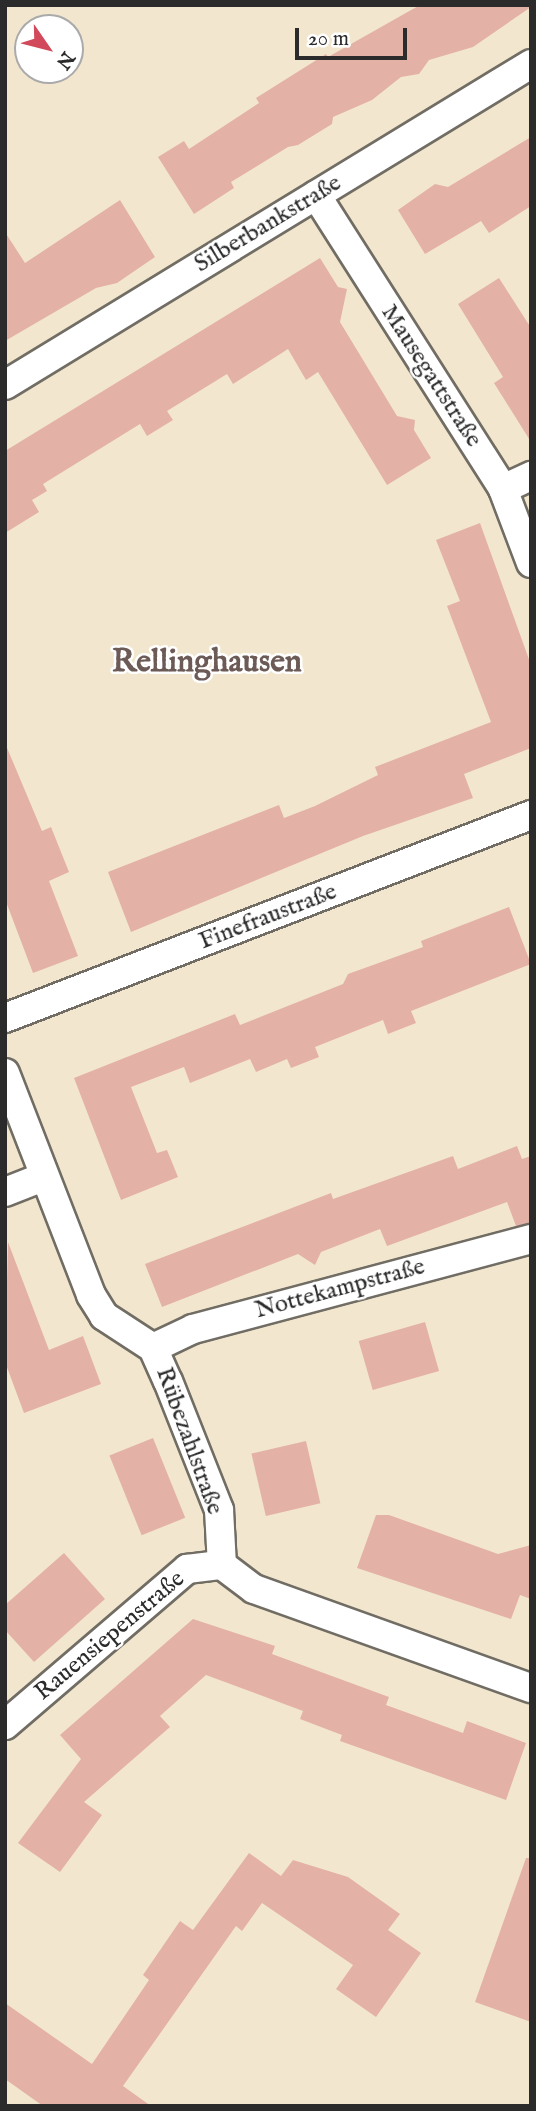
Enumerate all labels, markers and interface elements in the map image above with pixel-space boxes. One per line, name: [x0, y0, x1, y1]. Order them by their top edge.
north arrow: [14, 14, 84, 84]
scale bar: [298, 14, 410, 58]
text: 20 m: [308, 26, 349, 53]
text: N: [50, 46, 79, 74]
street label: Silberbankstraße: [189, 169, 347, 279]
street label: Mausegattstraße: [374, 299, 488, 453]
district label: Rellinghausen: [112, 644, 302, 682]
street label: Finefraustraße: [195, 878, 341, 956]
street label: Nottekampstraße: [252, 1253, 428, 1325]
street label: Rübezahlstraße: [149, 1363, 229, 1519]
street label: Rauensiepenstraße: [29, 1565, 191, 1707]

